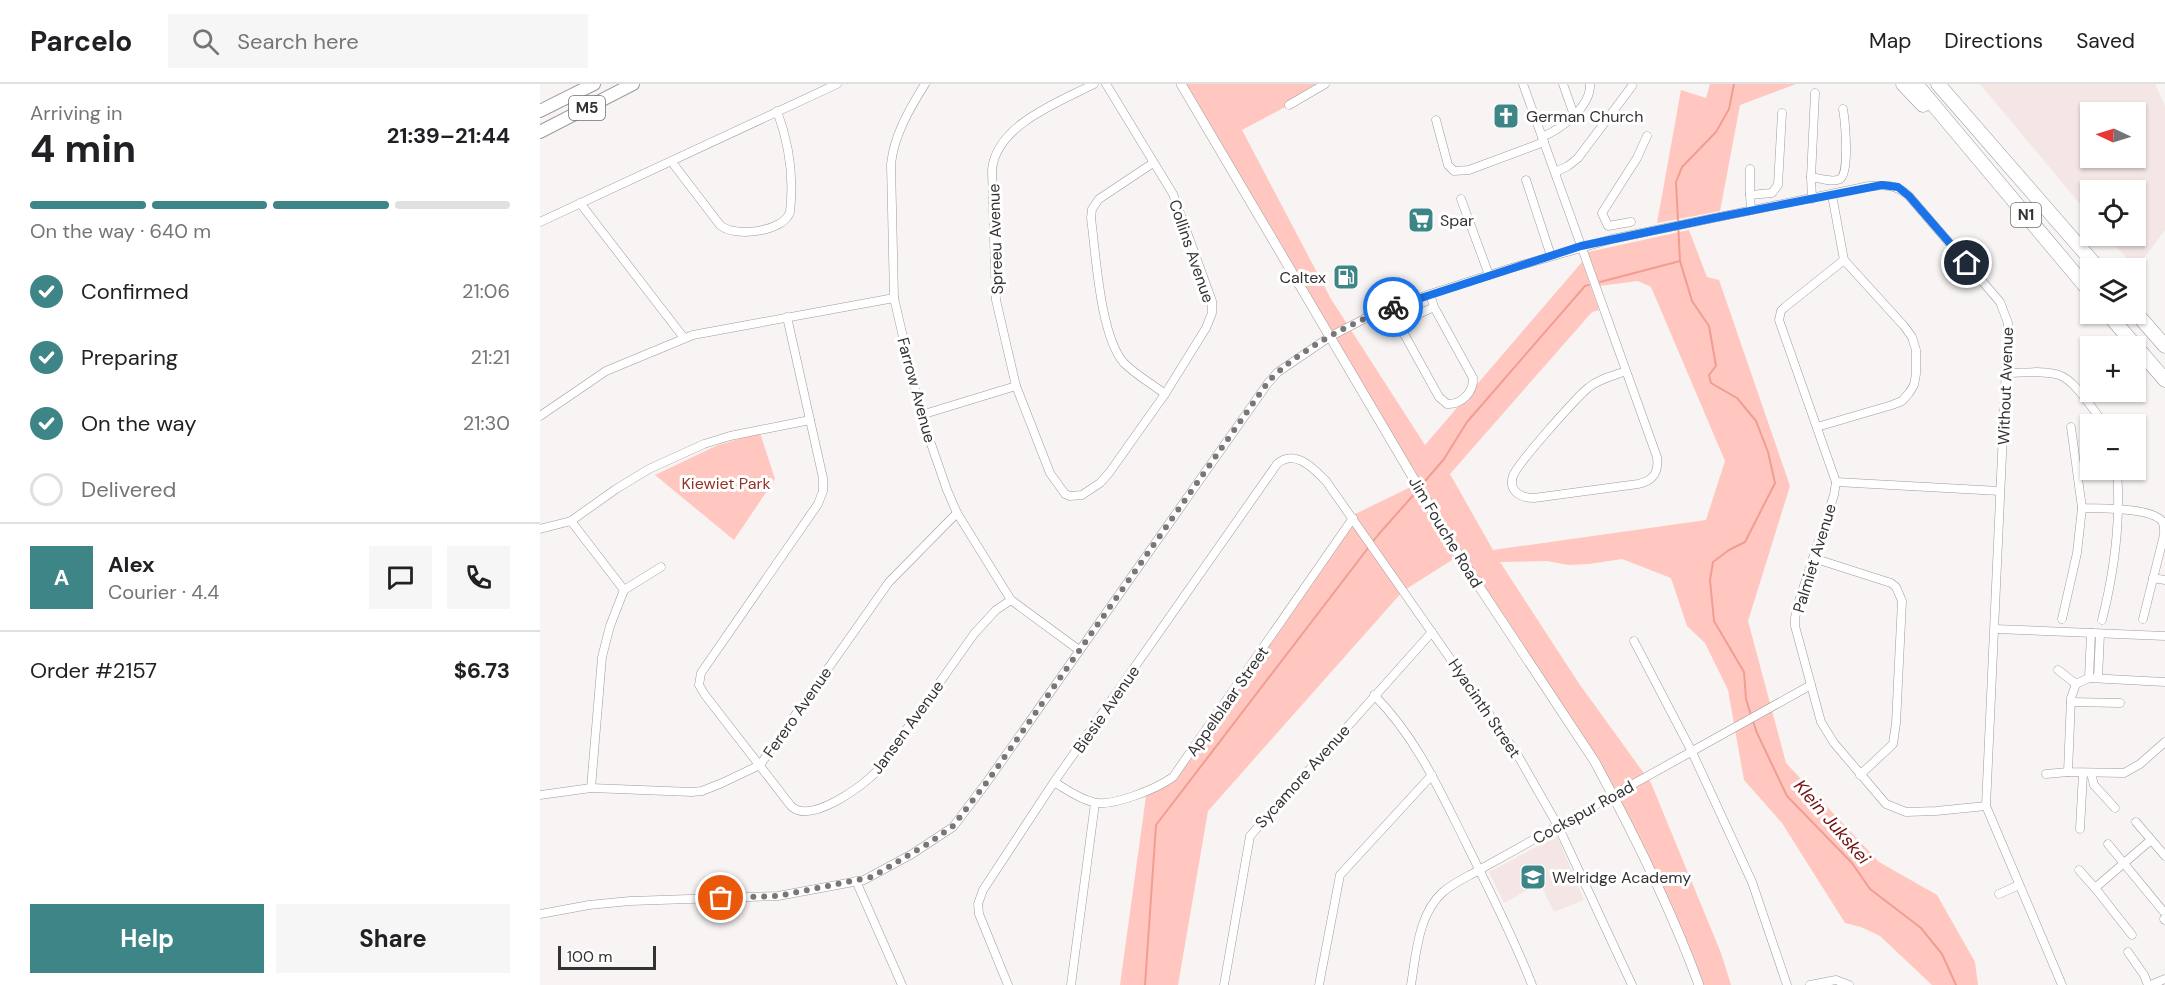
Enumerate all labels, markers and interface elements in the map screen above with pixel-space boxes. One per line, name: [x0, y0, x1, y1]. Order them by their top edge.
search box: [168, 14, 588, 68]
text: Parcelo: [30, 23, 132, 60]
icon: search: [189, 25, 222, 58]
text: Search here: [237, 27, 359, 56]
text: Map: [1869, 27, 1911, 55]
text: Directions: [1944, 27, 2043, 55]
text: Saved: [2076, 27, 2135, 55]
road number: M5: [569, 96, 605, 120]
text: Arriving in: [30, 100, 122, 126]
church icon: German Church: [1491, 101, 1521, 131]
north arrow: [2080, 102, 2146, 168]
map controls: [2080, 102, 2146, 480]
place label: German Church: [1526, 106, 1643, 127]
text: 21:39–21:44: [387, 121, 510, 150]
text: 4 min: [30, 123, 136, 174]
button: locate: [2080, 180, 2146, 246]
street label: Spreeu Avenue: [983, 183, 1008, 295]
street label: Collins Avenue: [1164, 197, 1219, 306]
road number: N1: [2011, 203, 2041, 227]
supermarket icon: Spar: [1406, 205, 1436, 235]
place label: Spar: [1440, 210, 1474, 231]
text: On the way · 640 m: [30, 218, 211, 244]
pin: [1941, 237, 1992, 288]
icon: home: [1950, 246, 1983, 279]
button: layers: [2080, 258, 2146, 324]
fuel station icon: Caltex: [1331, 262, 1361, 292]
place label: Caltex: [1280, 267, 1326, 288]
icon: check: [30, 275, 63, 308]
text: Confirmed: [81, 277, 189, 306]
courier: [1363, 277, 1423, 337]
text: 21:06: [462, 278, 510, 304]
icon: bike: [1377, 291, 1410, 324]
street label: Without Avenue: [1993, 327, 2018, 446]
street label: Farrow Avenue: [892, 335, 941, 445]
button: +: [2080, 336, 2146, 402]
icon: check: [30, 341, 63, 374]
text: Preparing: [81, 343, 178, 372]
text: 21:21: [470, 344, 510, 370]
icon: check: [30, 407, 63, 440]
text: On the way: [81, 409, 196, 438]
text: 21:30: [463, 410, 510, 436]
button: −: [2080, 414, 2146, 480]
park label: Kiewiet Park: [682, 473, 770, 494]
street label: Jim Fouche Road: [1404, 473, 1487, 592]
text: Delivered: [81, 475, 176, 504]
street label: Palmiet Avenue: [1788, 501, 1841, 615]
button: chat: [369, 546, 432, 609]
button: phone: [447, 546, 510, 609]
text: Alex: [108, 550, 155, 579]
text: A: [54, 563, 69, 592]
text: Courier · 4.4: [108, 579, 219, 605]
street label: Appelblaar Street: [1182, 642, 1273, 760]
street label: Hyacinth Street: [1444, 655, 1526, 762]
text: Order #2157: [30, 656, 157, 685]
text: $6.73: [454, 656, 510, 685]
street label: Biesie Avenue: [1069, 661, 1144, 757]
street label: Ferero Avenue: [758, 663, 836, 762]
street label: Jansen Avenue: [866, 676, 948, 778]
street label: Sycamore Avenue: [1250, 720, 1354, 833]
water label: Klein Jukskei: [1788, 774, 1876, 870]
street label: Cockspur Road: [1529, 776, 1637, 849]
school or university icon: Welridge Academy: [1518, 862, 1548, 892]
place label: Welridge Academy: [1552, 867, 1691, 888]
pin: [695, 872, 746, 923]
icon: bag: [704, 881, 737, 914]
button: Help: [30, 904, 264, 973]
button: Share: [276, 904, 510, 973]
scale bar: [558, 943, 656, 970]
text: 100 m: [567, 946, 612, 967]

